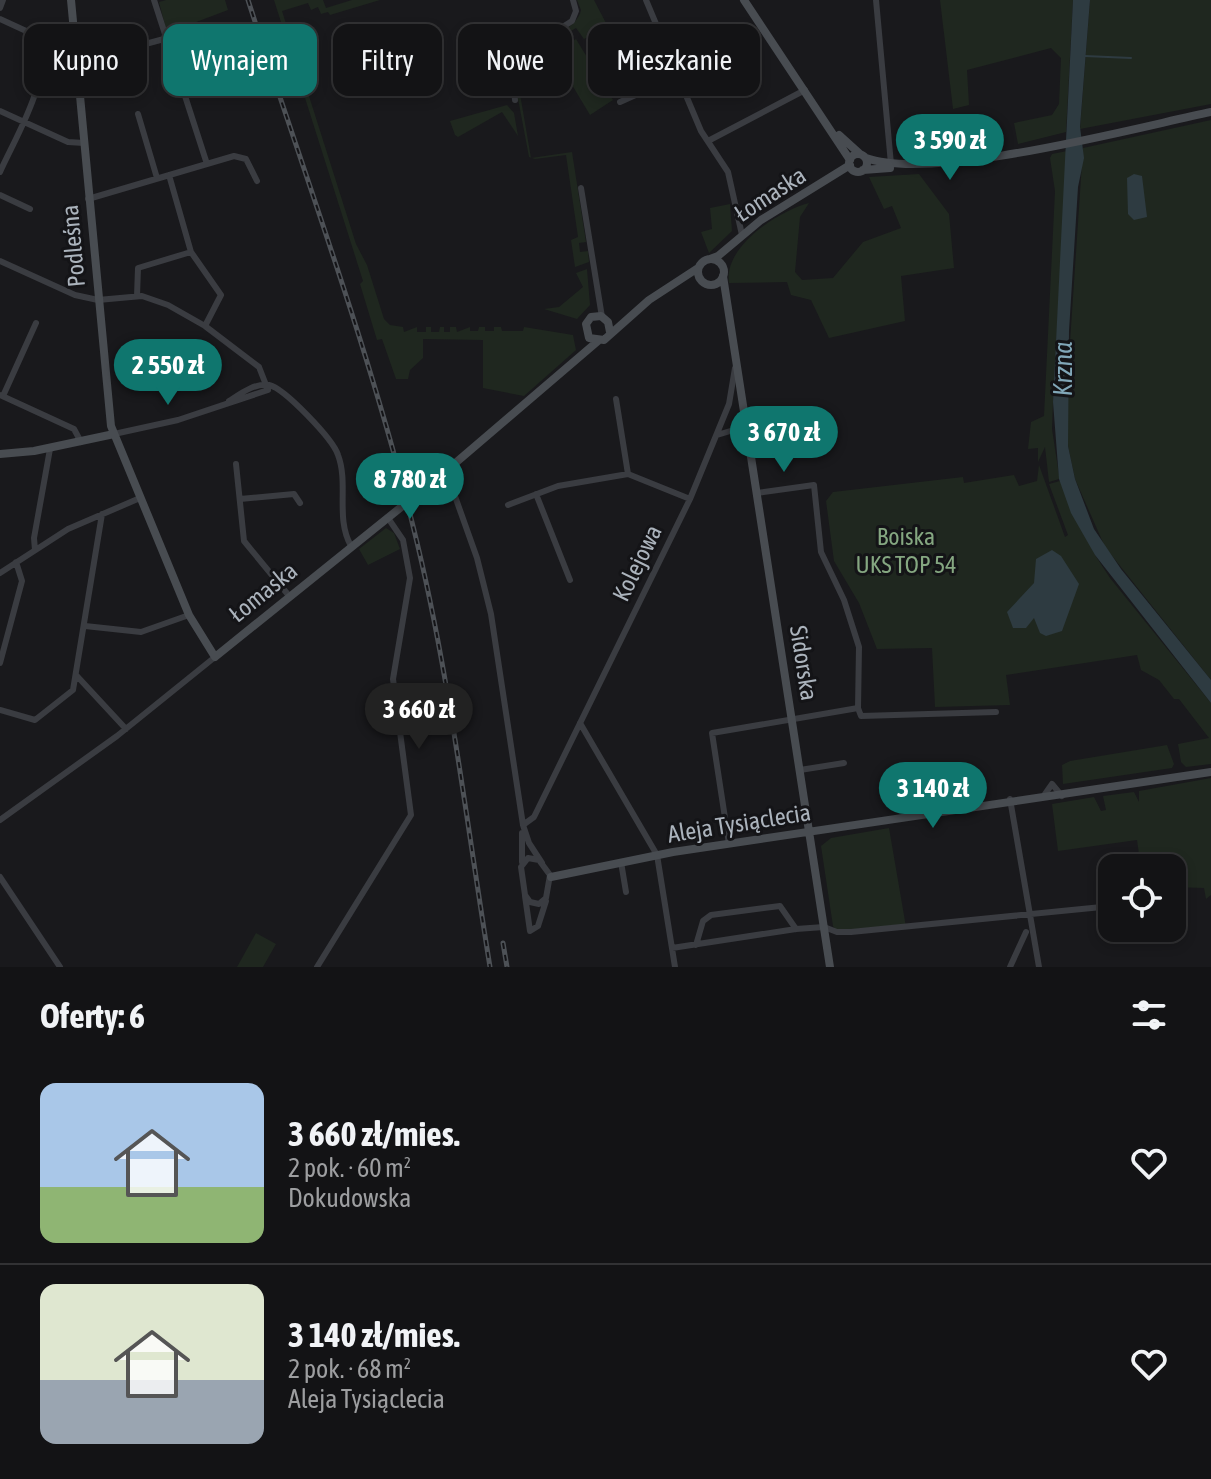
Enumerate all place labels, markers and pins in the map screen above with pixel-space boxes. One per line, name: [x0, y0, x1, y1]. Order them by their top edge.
pin: 3 590 zł: [867, 114, 1033, 182]
pin: 2 550 zł: [85, 339, 251, 407]
pin: 3 670 zł: [701, 406, 867, 474]
pin: 8 780 zł: [327, 453, 493, 521]
pin: 3 660 zł: [336, 683, 502, 751]
pin: 3 140 zł: [850, 762, 1016, 830]

